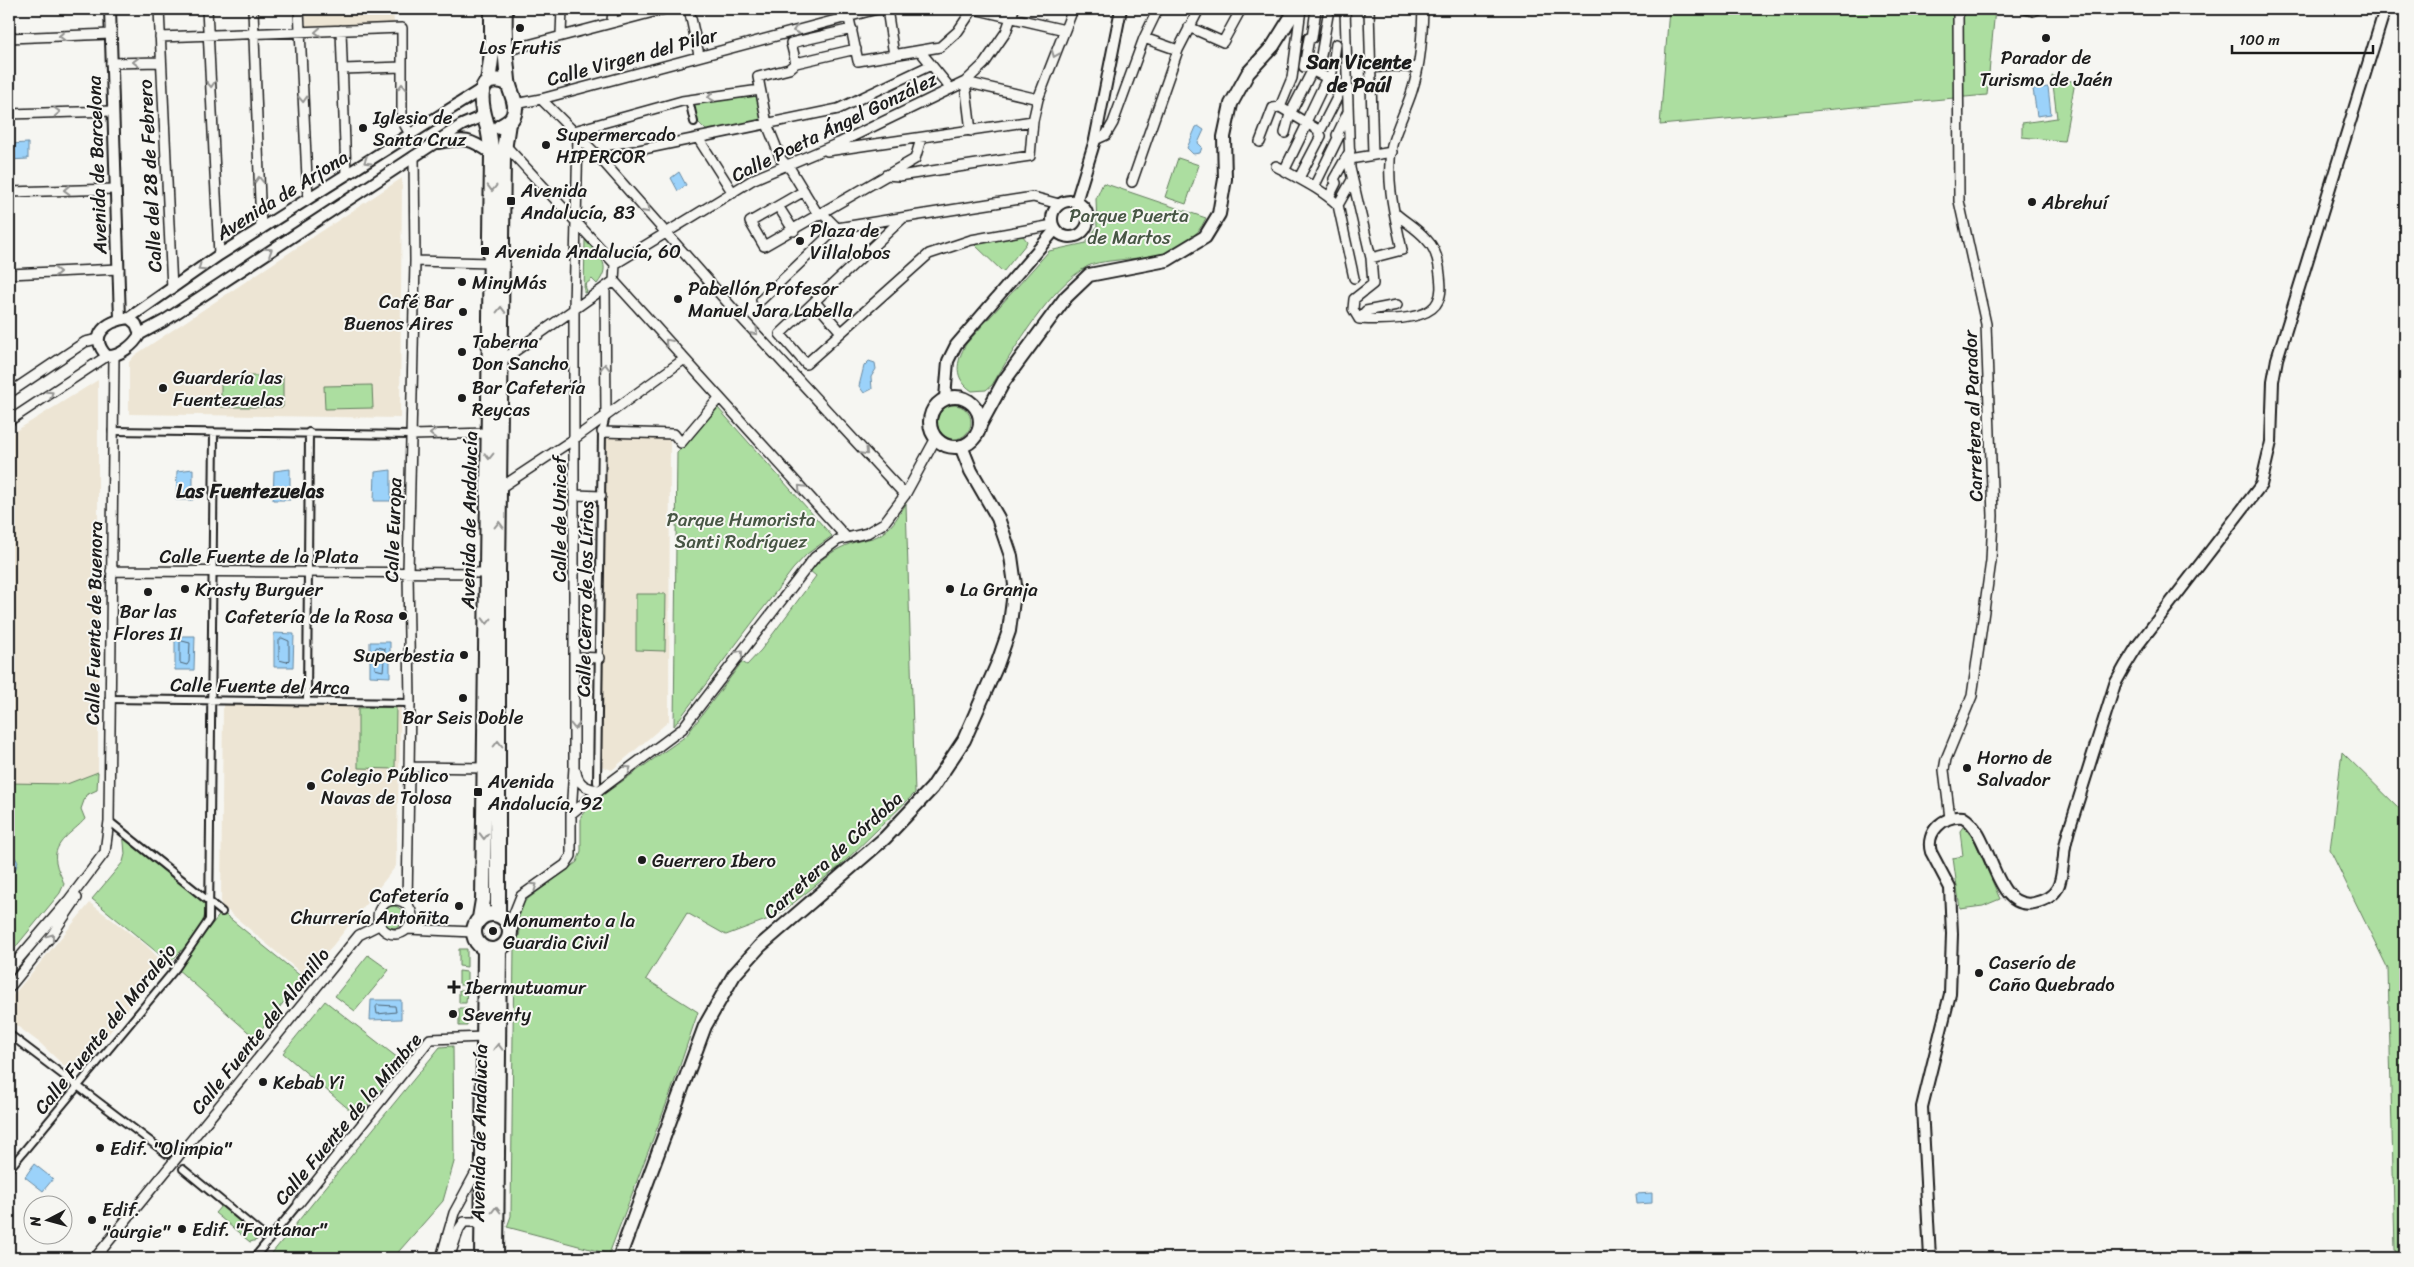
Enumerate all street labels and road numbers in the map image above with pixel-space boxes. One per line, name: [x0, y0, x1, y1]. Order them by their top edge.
street label: Calle Virgen del Pilar: [543, 18, 722, 96]
street label: Calle Poeta Ángel González: [725, 62, 944, 191]
street label: Avenida de Barcelona: [77, 75, 117, 256]
street label: Calle del 28 de Febrero: [128, 78, 172, 273]
street label: Avenida de Arjona: [208, 141, 355, 250]
street label: Carretera al Parador: [1953, 328, 1992, 502]
street label: Avenida de Andalucía: [451, 430, 487, 610]
street label: Calle de Unicef: [543, 454, 576, 582]
street label: Calle Europa: [375, 477, 411, 583]
street label: Calle Cerro de los Lírios: [567, 501, 603, 697]
street label: Calle Fuente de Buenora: [76, 520, 112, 725]
street label: Calle Fuente de la Plata: [160, 540, 359, 573]
street label: Calle Fuente del Arca: [170, 668, 350, 704]
street label: Carretera de Córdoba: [755, 783, 911, 927]
street label: Calle Fuente del Moralejo: [25, 936, 185, 1122]
street label: Calle Fuente del Alamillo: [182, 940, 338, 1122]
street label: Calle Fuente de la Mimbre: [266, 1025, 430, 1213]
street label: Avenida de Andalucía: [461, 1043, 497, 1223]

